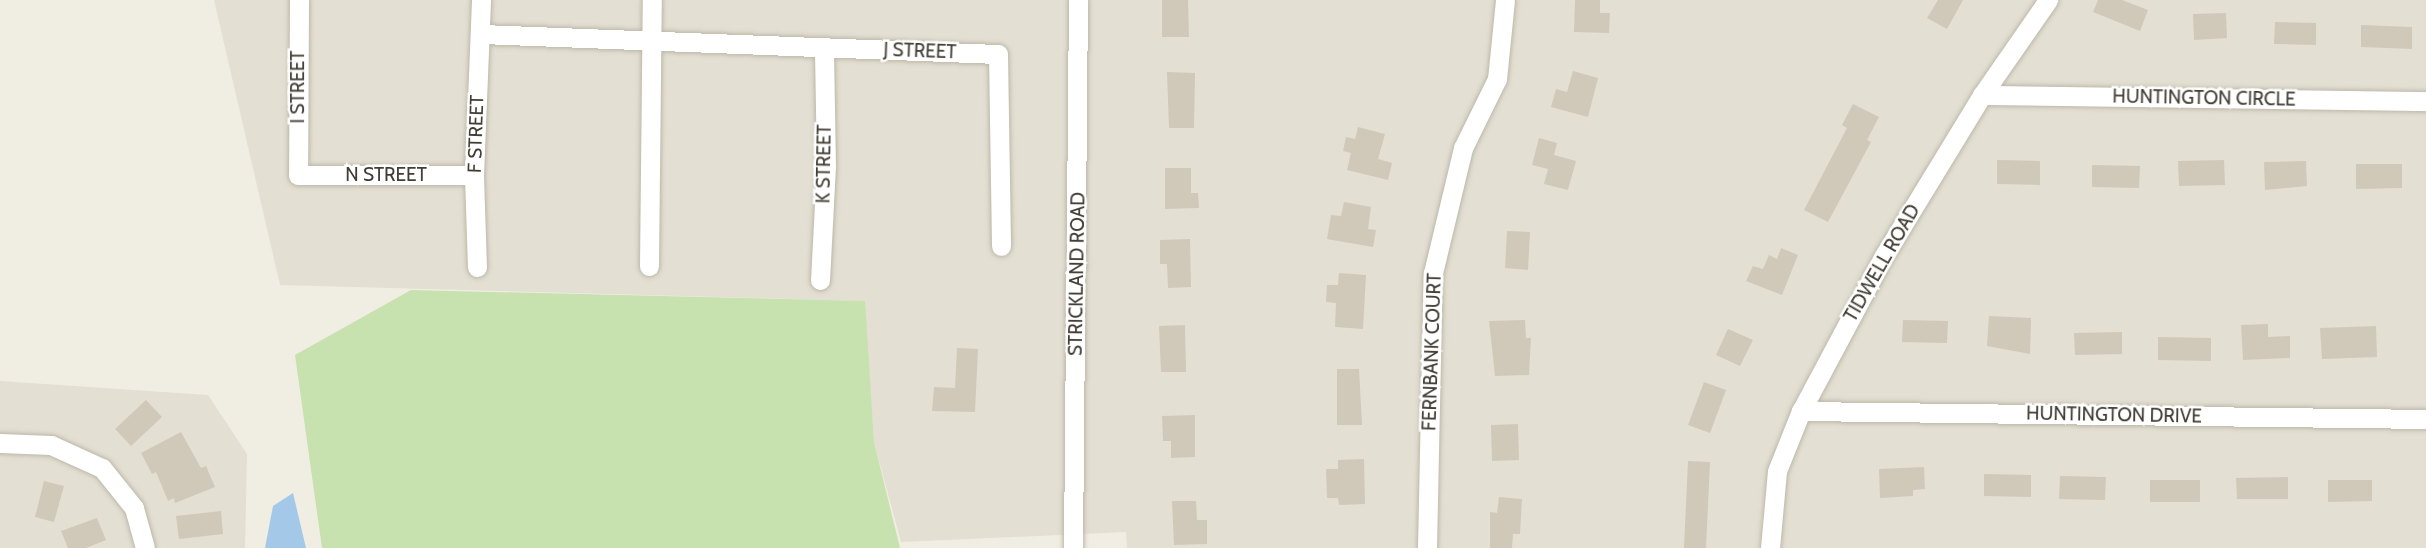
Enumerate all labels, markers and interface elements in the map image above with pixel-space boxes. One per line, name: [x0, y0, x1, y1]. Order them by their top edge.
street label: J STREET: [883, 38, 957, 64]
street label: I STREET: [287, 51, 309, 123]
street label: HUNTINGTON CIRCLE: [2112, 85, 2296, 111]
street label: F STREET: [463, 95, 489, 173]
street label: K STREET: [812, 124, 836, 204]
street label: N STREET: [345, 164, 427, 186]
street label: STRICKLAND ROAD: [1064, 192, 1090, 356]
street label: TIDWELL ROAD: [1839, 200, 1925, 326]
street label: FERNBANK COURT: [1418, 273, 1446, 431]
street label: HUNTINGTON DRIVE: [2026, 402, 2202, 428]

